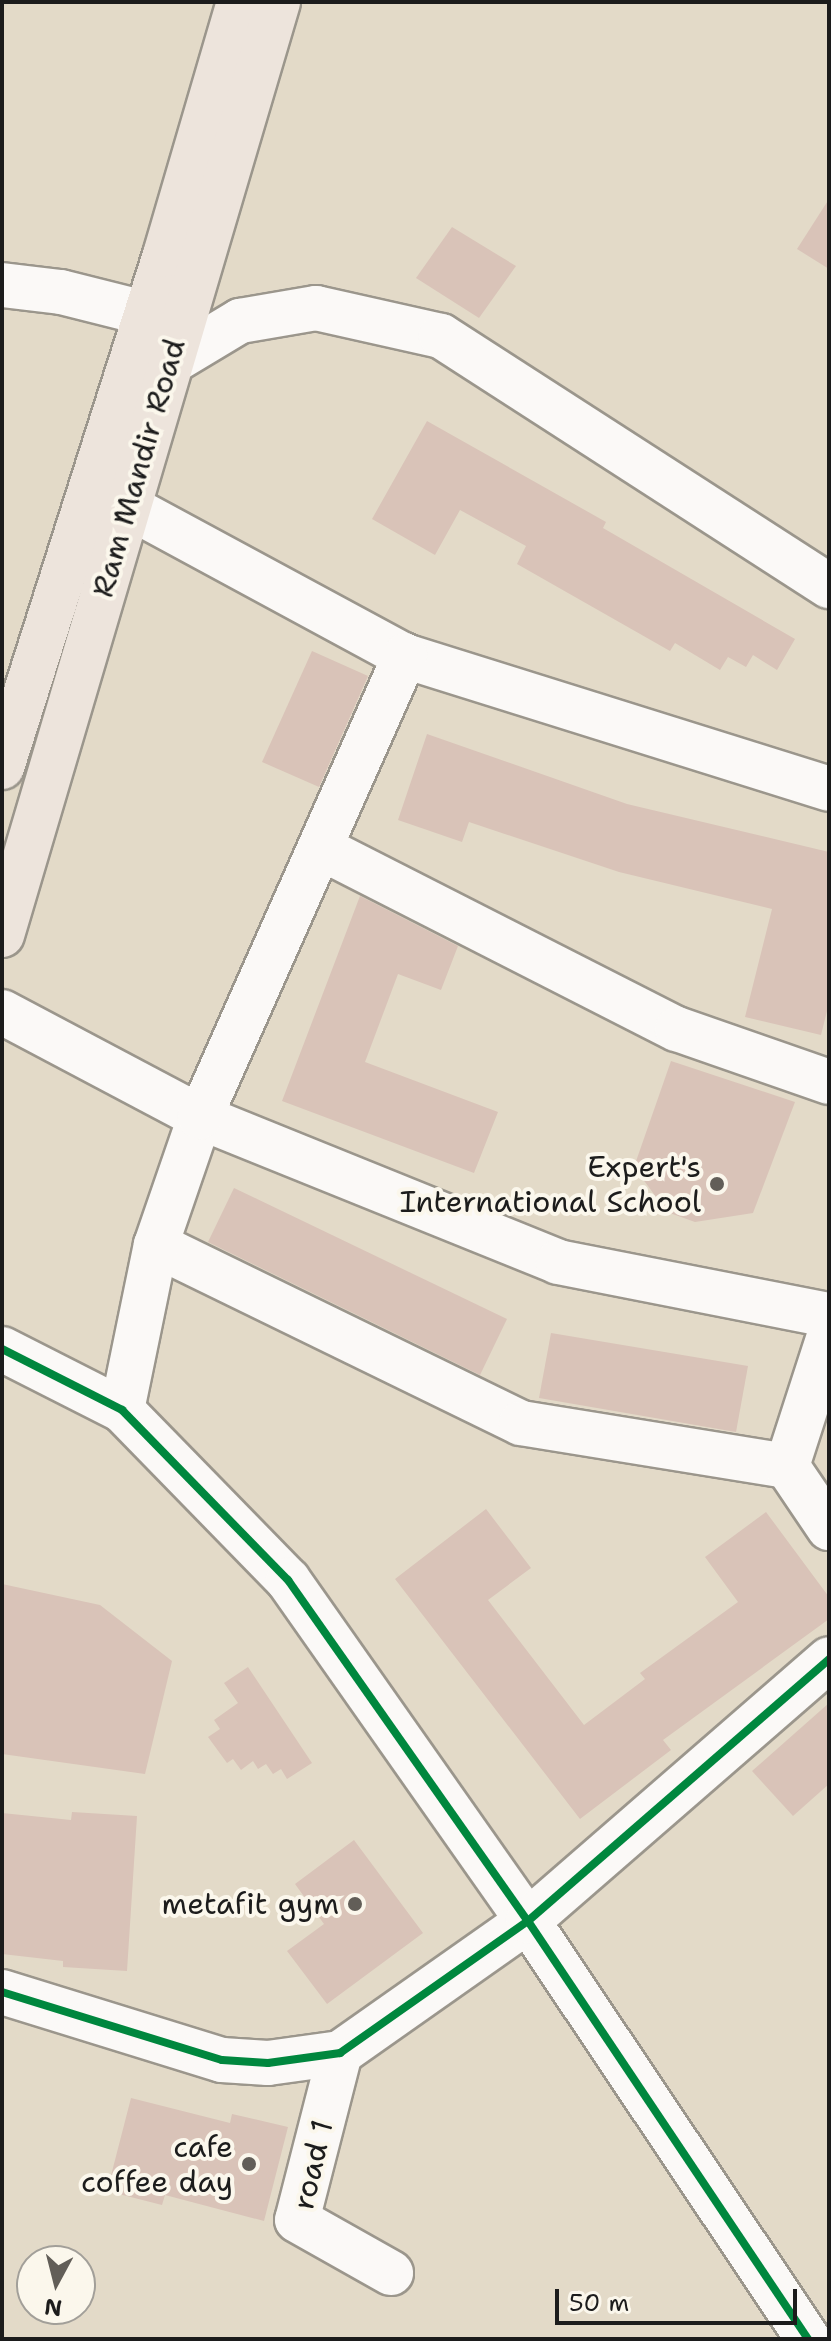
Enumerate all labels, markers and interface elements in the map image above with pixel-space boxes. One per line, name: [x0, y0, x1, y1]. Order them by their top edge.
street label: Ram Mandir Road: [85, 335, 193, 601]
place label: Expert's International School: [400, 1149, 701, 1220]
marker: Expert's International School: [708, 1175, 726, 1193]
place label: metafit gym: [161, 1886, 339, 1922]
marker: metafit gym: [346, 1895, 364, 1913]
street label: road 1: [285, 2117, 341, 2213]
place label: cafe coffee day: [81, 2129, 233, 2200]
marker: cafe coffee day: [240, 2155, 258, 2173]
north arrow: [16, 2245, 96, 2325]
scale bar: [559, 2273, 801, 2323]
text: 50 m: [569, 2287, 629, 2319]
text: N: [43, 2292, 64, 2323]

